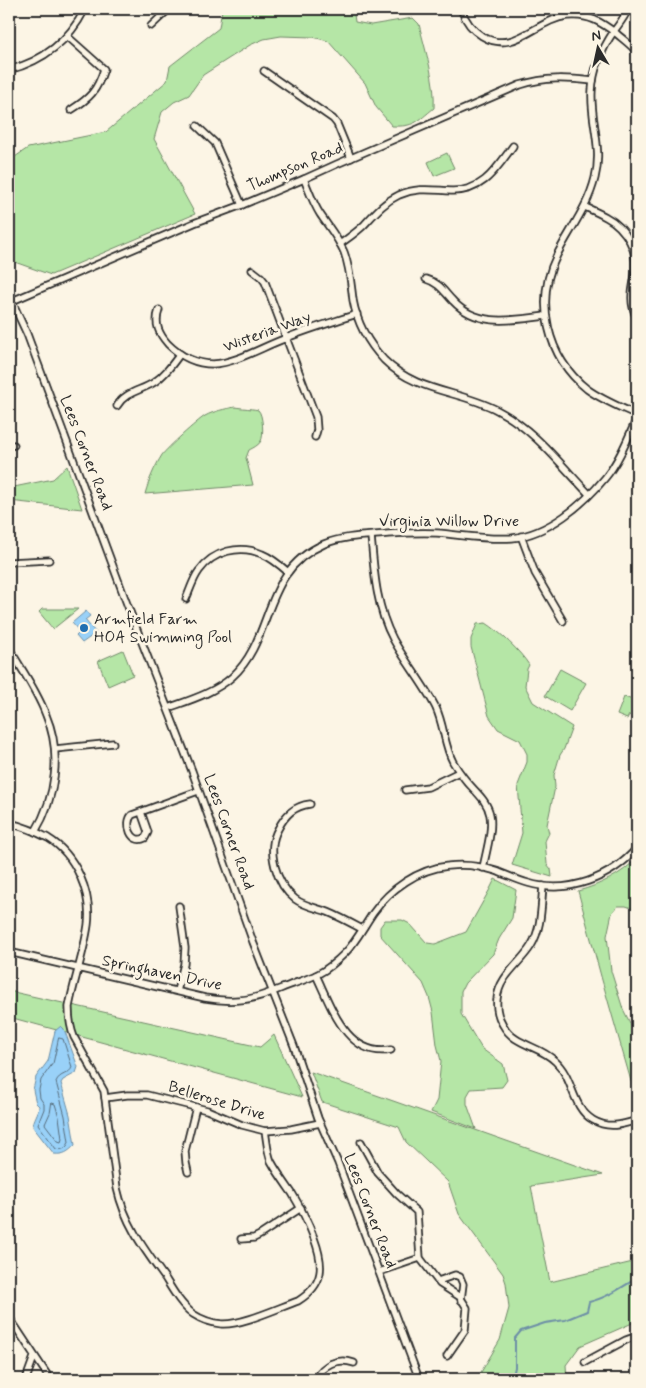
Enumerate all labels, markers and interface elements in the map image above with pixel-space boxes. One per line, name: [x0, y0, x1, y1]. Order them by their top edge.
north arrow: [574, 22, 624, 72]
text: N: [590, 27, 602, 46]
street label: Thompson Road: [244, 137, 346, 197]
street label: Wisteria Way: [220, 306, 314, 358]
street label: Lees Corner Road: [54, 393, 118, 513]
street label: Virginia Willow Drive: [379, 511, 519, 533]
place label: Armfield Farm HOA Swimming Pool: [94, 609, 232, 649]
marker: Armfield Farm HOA Swimming Pool: [78, 622, 90, 634]
street label: Lees Corner Road: [198, 771, 260, 893]
street label: Springhaven Drive: [100, 950, 224, 997]
street label: Bellerose Drive: [166, 1076, 269, 1126]
street label: Lees Corner Road: [338, 1151, 402, 1271]

